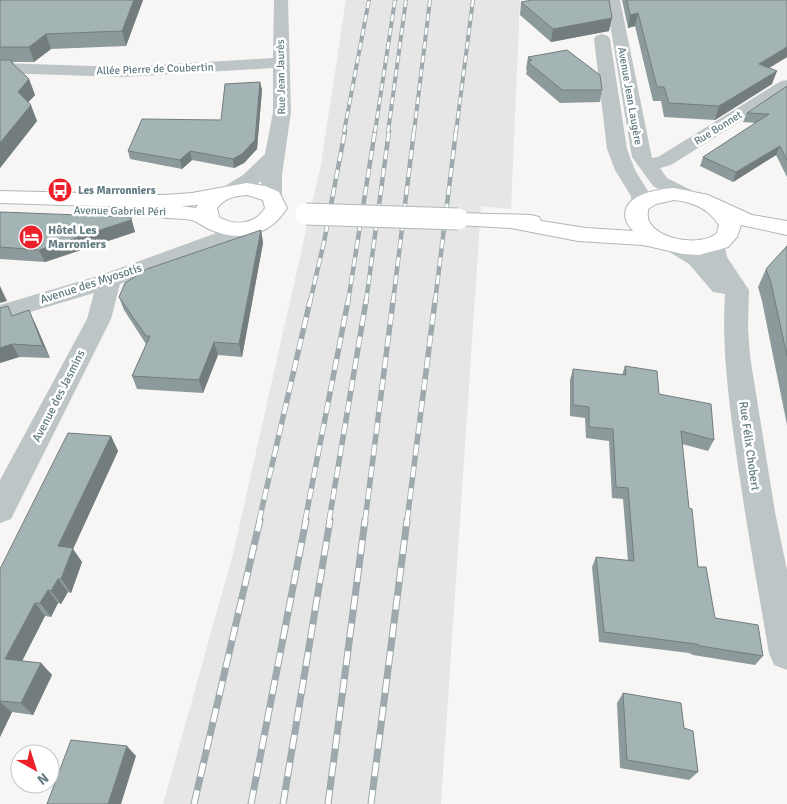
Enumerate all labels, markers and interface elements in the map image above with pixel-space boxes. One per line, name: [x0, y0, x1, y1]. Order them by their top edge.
street label: Rue Jean Jaurès: [274, 39, 288, 115]
street label: Avenue Jean Laugère: [615, 46, 645, 146]
street label: Allée Pierre de Coubertin: [96, 60, 214, 78]
street label: Rue Bonnet: [692, 108, 744, 148]
bus stop icon: Les Marronniers: [47, 177, 73, 203]
place label: Les Marronniers: [78, 184, 156, 197]
street label: Avenue Gabriel Péri: [74, 204, 166, 218]
place label: Hôtel Les Marroniers: [48, 223, 107, 252]
hotel icon: Hôtel Les Marroniers: [18, 224, 44, 250]
street label: Avenue des Myosotis: [38, 260, 144, 308]
street label: Avenue des Jasmins: [29, 347, 89, 445]
street label: Rue Félix Chobert: [735, 400, 763, 492]
north arrow: [10, 744, 60, 794]
text: N: [34, 769, 52, 788]

